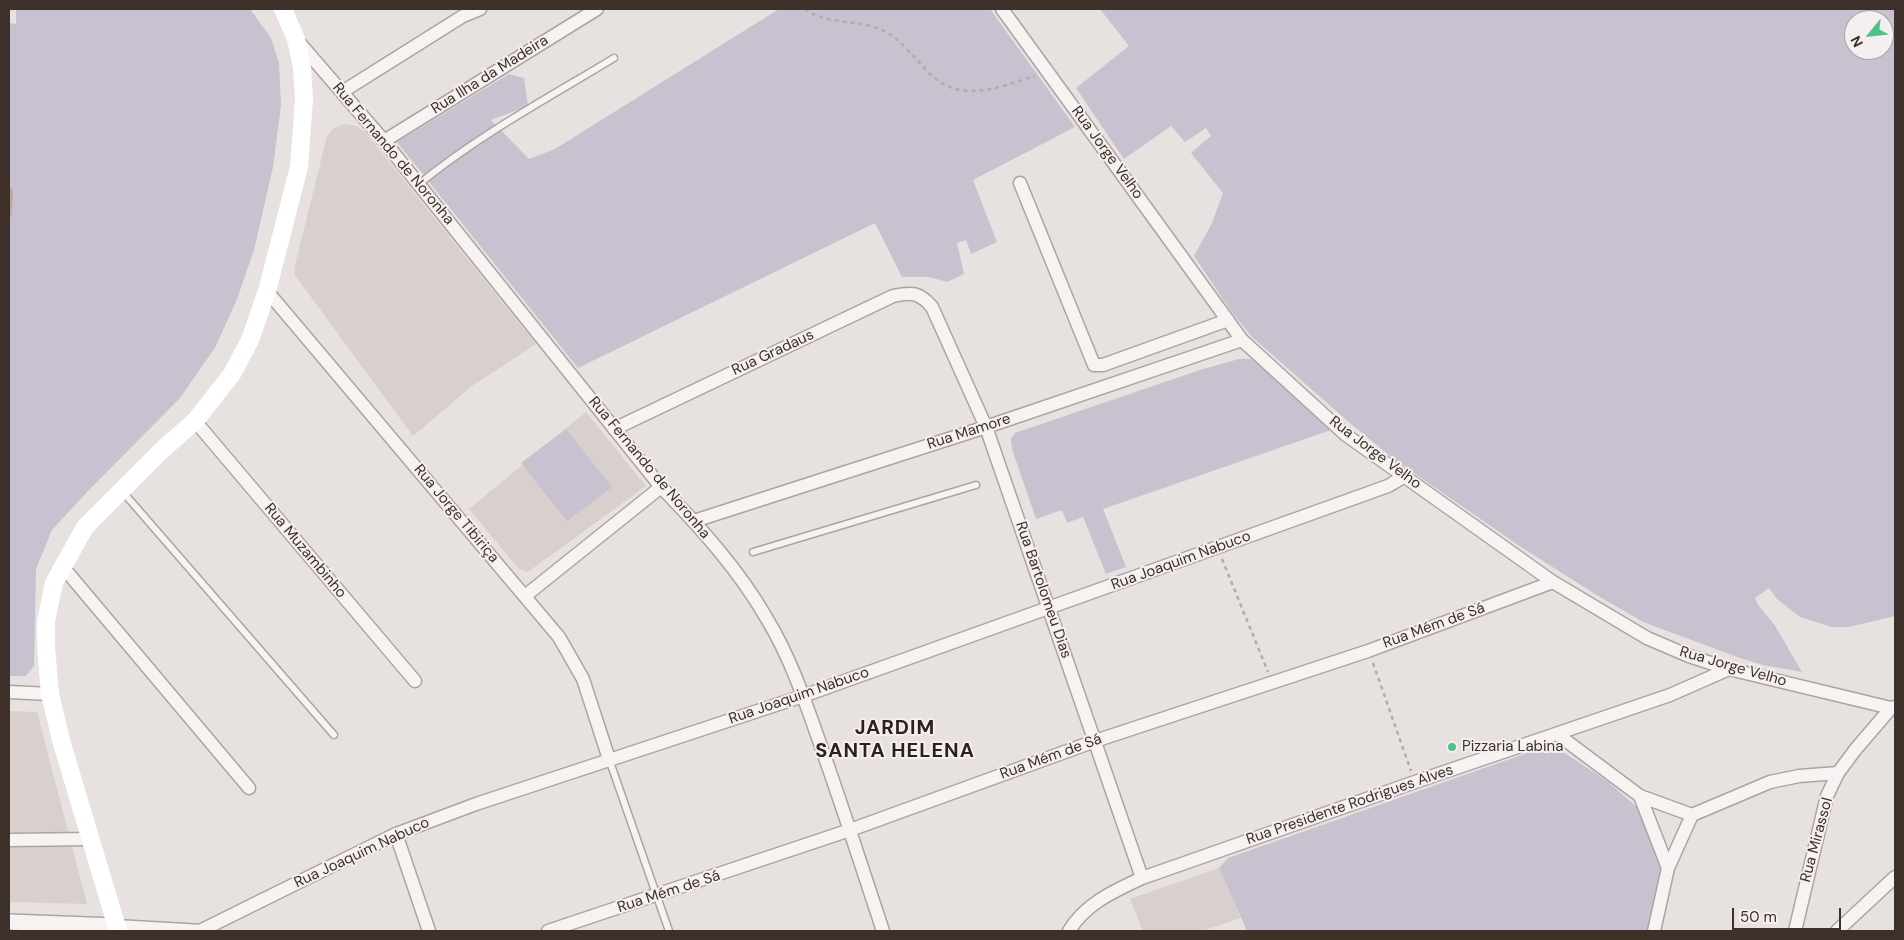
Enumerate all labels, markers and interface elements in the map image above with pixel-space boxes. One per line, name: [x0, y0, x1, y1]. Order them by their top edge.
north arrow: [1844, 10, 1894, 60]
street label: Rua Ilha da Madeira: [428, 32, 552, 118]
text: N: [1846, 33, 1867, 50]
street label: Rua Fernando de Noronha: [328, 79, 458, 229]
street label: Rua Jorge Velho: [1067, 103, 1147, 203]
street label: Rua Gradaus: [729, 326, 817, 380]
street label: Rua Fernando de Noronha: [584, 393, 714, 543]
street label: Rua Mamore: [925, 410, 1013, 454]
street label: Rua Jorge Velho: [1325, 413, 1425, 493]
street label: Rua Jorge Tibiriça: [410, 461, 502, 567]
street label: Rua Muzambinho: [260, 500, 350, 602]
street label: Rua Bartolomeu Dias: [1011, 519, 1075, 661]
street label: Rua Joaquim Nabuco: [1109, 527, 1253, 595]
street label: Rua Mém de Sá: [1381, 599, 1487, 653]
street label: Rua Jorge Velho: [1677, 643, 1789, 691]
street label: Rua Joaquim Nabuco: [726, 664, 872, 728]
district label: JARDIM SANTA HELENA: [814, 717, 976, 764]
street label: Rua Mém de Sá: [998, 730, 1104, 784]
place label: Pizzaria Labina: [1462, 738, 1563, 756]
marker: Pizzaria Labina: [1446, 741, 1458, 753]
street label: Rua Presidente Rodrigues Alves: [1244, 761, 1456, 849]
street label: Rua Mirassol: [1797, 796, 1837, 884]
street label: Rua Joaquim Nabuco: [292, 814, 432, 892]
street label: Rua Mém de Sá: [615, 867, 723, 917]
scale bar: [1734, 898, 1843, 930]
text: 50 m: [1740, 907, 1777, 927]

